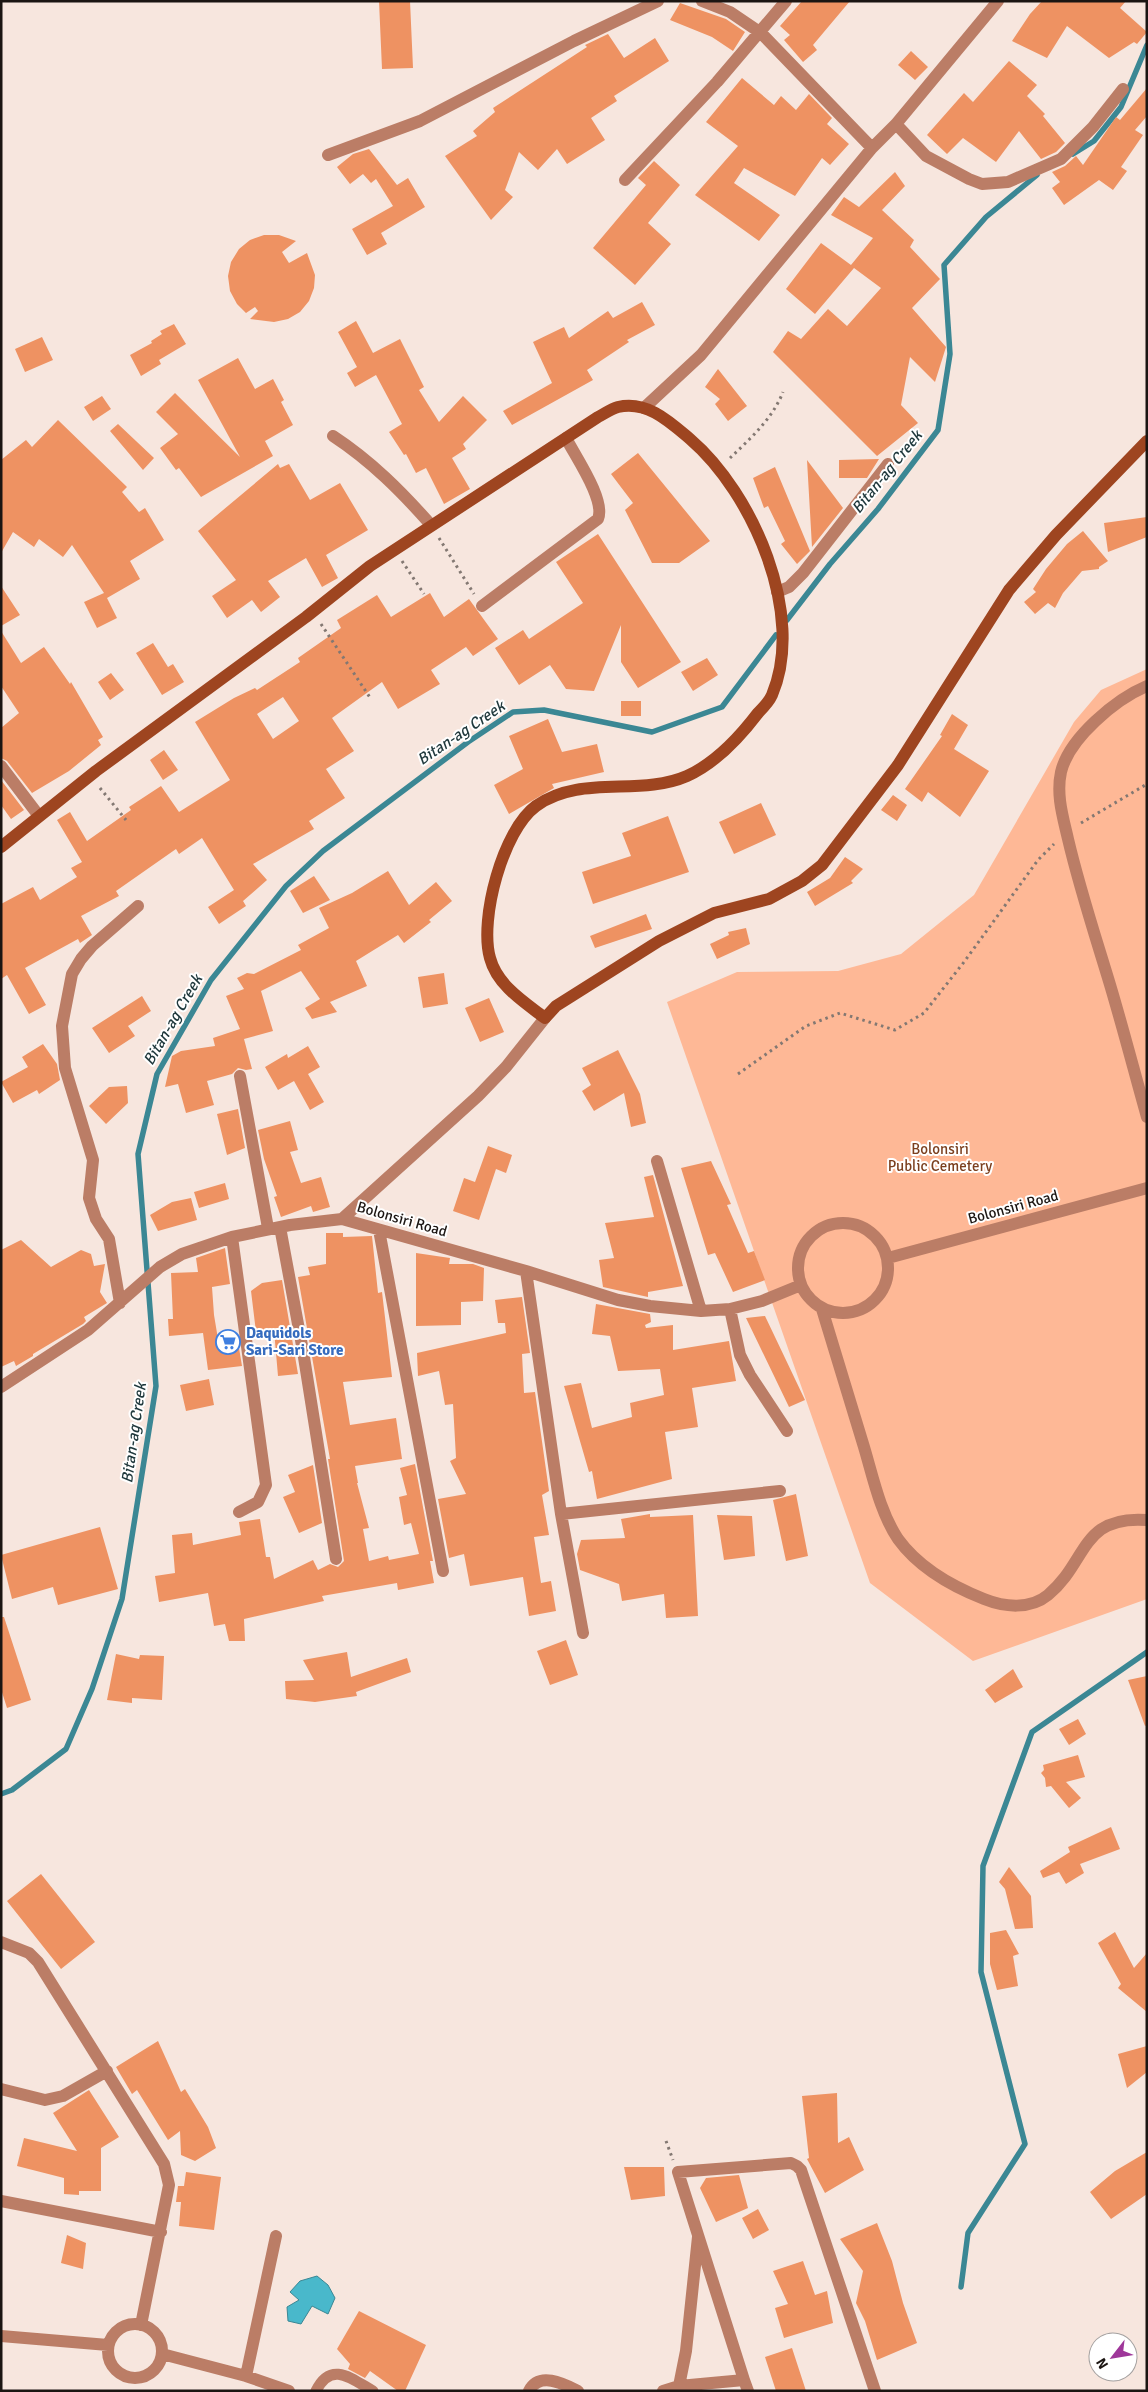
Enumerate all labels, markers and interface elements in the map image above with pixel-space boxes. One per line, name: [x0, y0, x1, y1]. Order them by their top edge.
water label: Bitan-ag Creek: [847, 425, 928, 518]
water label: Bitan-ag Creek: [413, 695, 510, 770]
water label: Bitan-ag Creek: [139, 969, 208, 1069]
park label: Bolonsiri Public Cemetery: [888, 1140, 992, 1175]
street label: Bolonsiri Road: [966, 1186, 1060, 1228]
street label: Bolonsiri Road: [355, 1198, 449, 1240]
place label: Daquidols Sari-Sari Store: [246, 1324, 343, 1359]
supermarket icon: Daquidols Sari-Sari Store: [215, 1329, 241, 1355]
water label: Bitan-ag Creek: [117, 1379, 151, 1485]
north arrow: [1088, 2332, 1138, 2382]
text: N: [1092, 2355, 1112, 2372]

